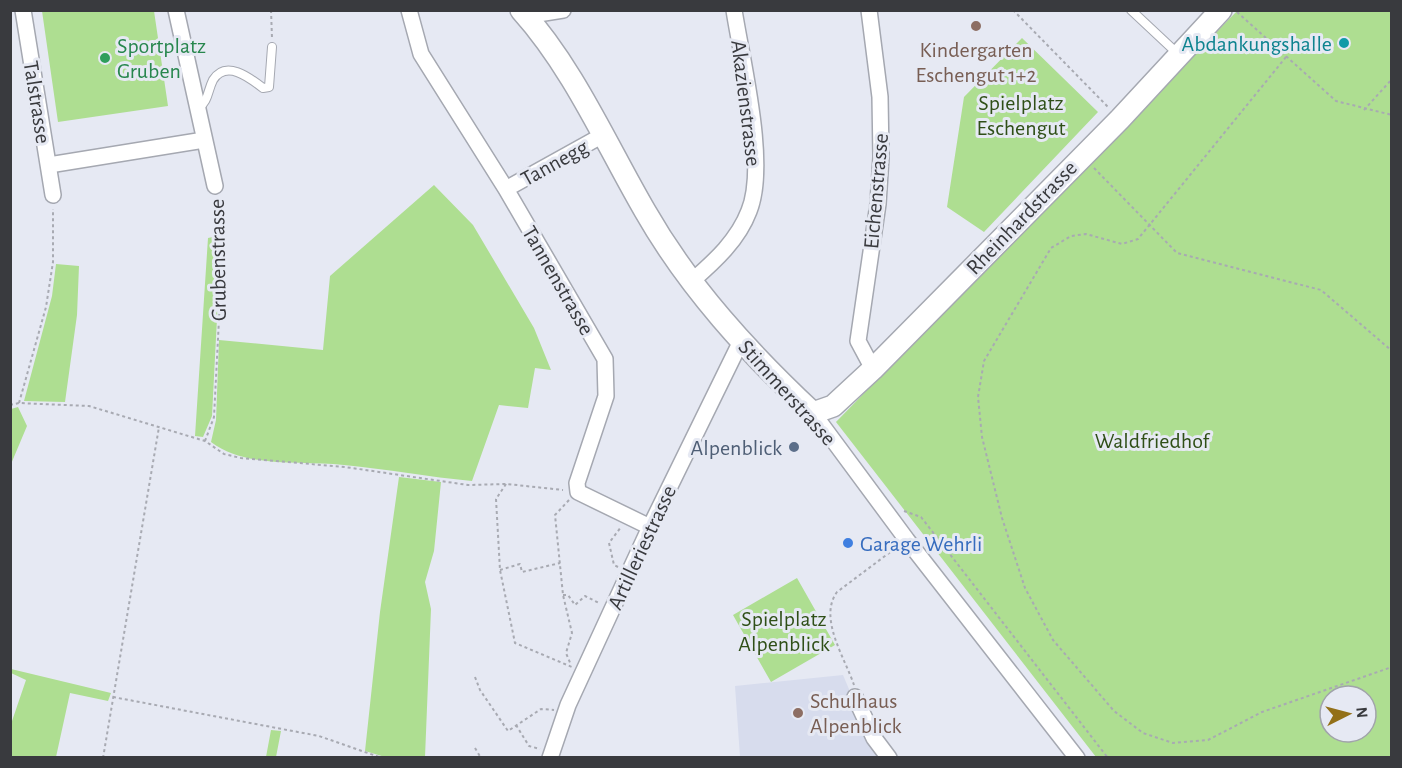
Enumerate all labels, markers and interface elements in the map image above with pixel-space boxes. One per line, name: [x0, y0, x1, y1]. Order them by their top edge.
marker: Kindergarten Eschengut 1+2: [969, 19, 983, 33]
place label: Abdankungshalle: [1181, 33, 1332, 55]
place label: Sportplatz Gruben: [117, 35, 206, 82]
marker: Abdankungshalle: [1337, 36, 1351, 50]
street label: Akazienstrasse: [727, 39, 765, 167]
place label: Kindergarten Eschengut 1+2: [916, 39, 1036, 86]
marker: Sportplatz Gruben: [98, 51, 112, 65]
street label: Talstrasse: [20, 59, 54, 145]
park label: Spielplatz Eschengut: [976, 92, 1066, 139]
street label: Eichenstrasse: [860, 132, 892, 250]
street label: Tannegg: [517, 135, 592, 190]
street label: Rheinhardstrasse: [962, 157, 1081, 279]
street label: Grubenstrasse: [206, 199, 230, 321]
street label: Tannenstrasse: [518, 222, 598, 339]
street label: Stimmerstrasse: [734, 336, 840, 450]
park label: Waldfriedhof: [1095, 430, 1211, 452]
place label: Alpenblick: [691, 437, 782, 459]
marker: Alpenblick: [787, 440, 801, 454]
street label: Artilleriestrasse: [604, 482, 680, 613]
place label: Garage Wehrli: [860, 533, 982, 555]
marker: Garage Wehrli: [841, 536, 855, 550]
park label: Spielplatz Alpenblick: [738, 608, 830, 655]
north arrow: [1318, 684, 1378, 744]
place label: Schulhaus Alpenblick: [810, 690, 901, 737]
marker: Schulhaus Alpenblick: [791, 706, 805, 720]
text: N: [1353, 706, 1370, 719]

